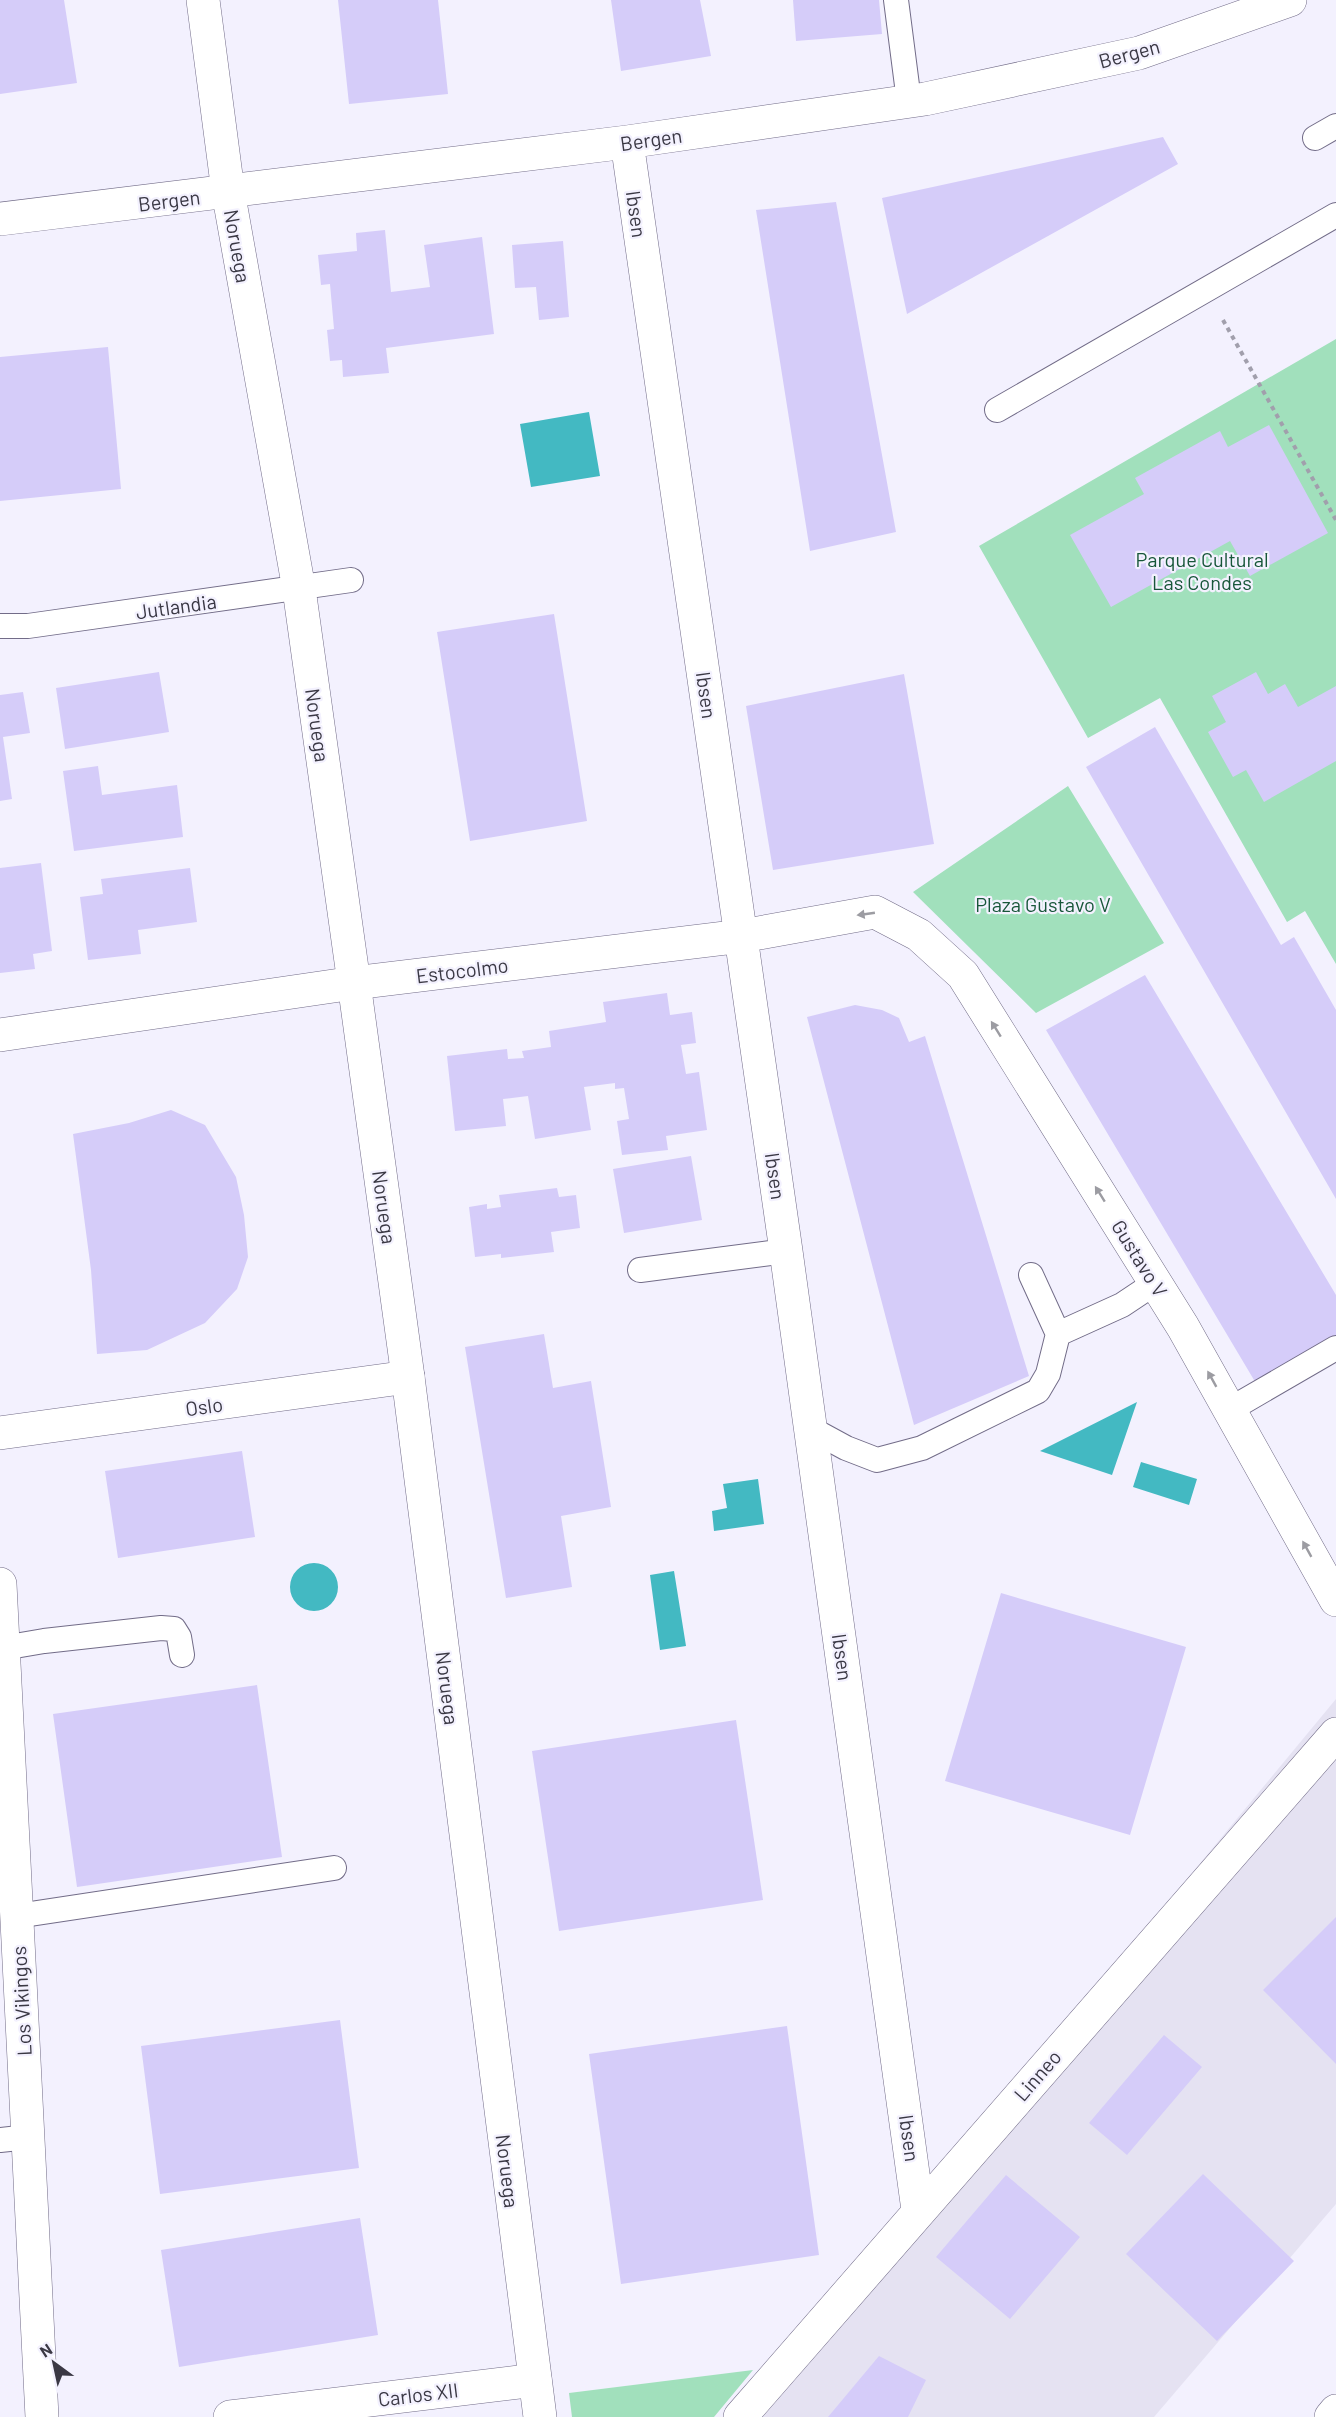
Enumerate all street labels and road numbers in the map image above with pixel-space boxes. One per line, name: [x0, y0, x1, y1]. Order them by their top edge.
street label: Bergen: [1096, 33, 1162, 73]
street label: Bergen: [618, 123, 684, 155]
street label: Bergen: [137, 184, 201, 216]
street label: Ibsen: [622, 189, 652, 239]
street label: Noruega: [220, 207, 256, 285]
street label: Jutlandia: [134, 588, 218, 624]
street label: Ibsen: [692, 670, 722, 720]
street label: Noruega: [301, 687, 335, 763]
street label: Estocolmo: [415, 952, 509, 988]
street label: Ibsen: [761, 1151, 791, 1201]
street label: Noruega: [368, 1169, 402, 1245]
street label: Gustavo V: [1107, 1215, 1173, 1301]
street label: Oslo: [184, 1392, 224, 1420]
street label: Ibsen: [828, 1632, 858, 1682]
street label: Noruega: [432, 1650, 464, 1726]
street label: Los Vikingos: [6, 1946, 36, 2056]
street label: Linneo: [1008, 2045, 1066, 2105]
street label: Ibsen: [895, 2113, 925, 2163]
street label: Noruega: [492, 2133, 524, 2209]
street label: Carlos XII: [376, 2377, 460, 2411]

